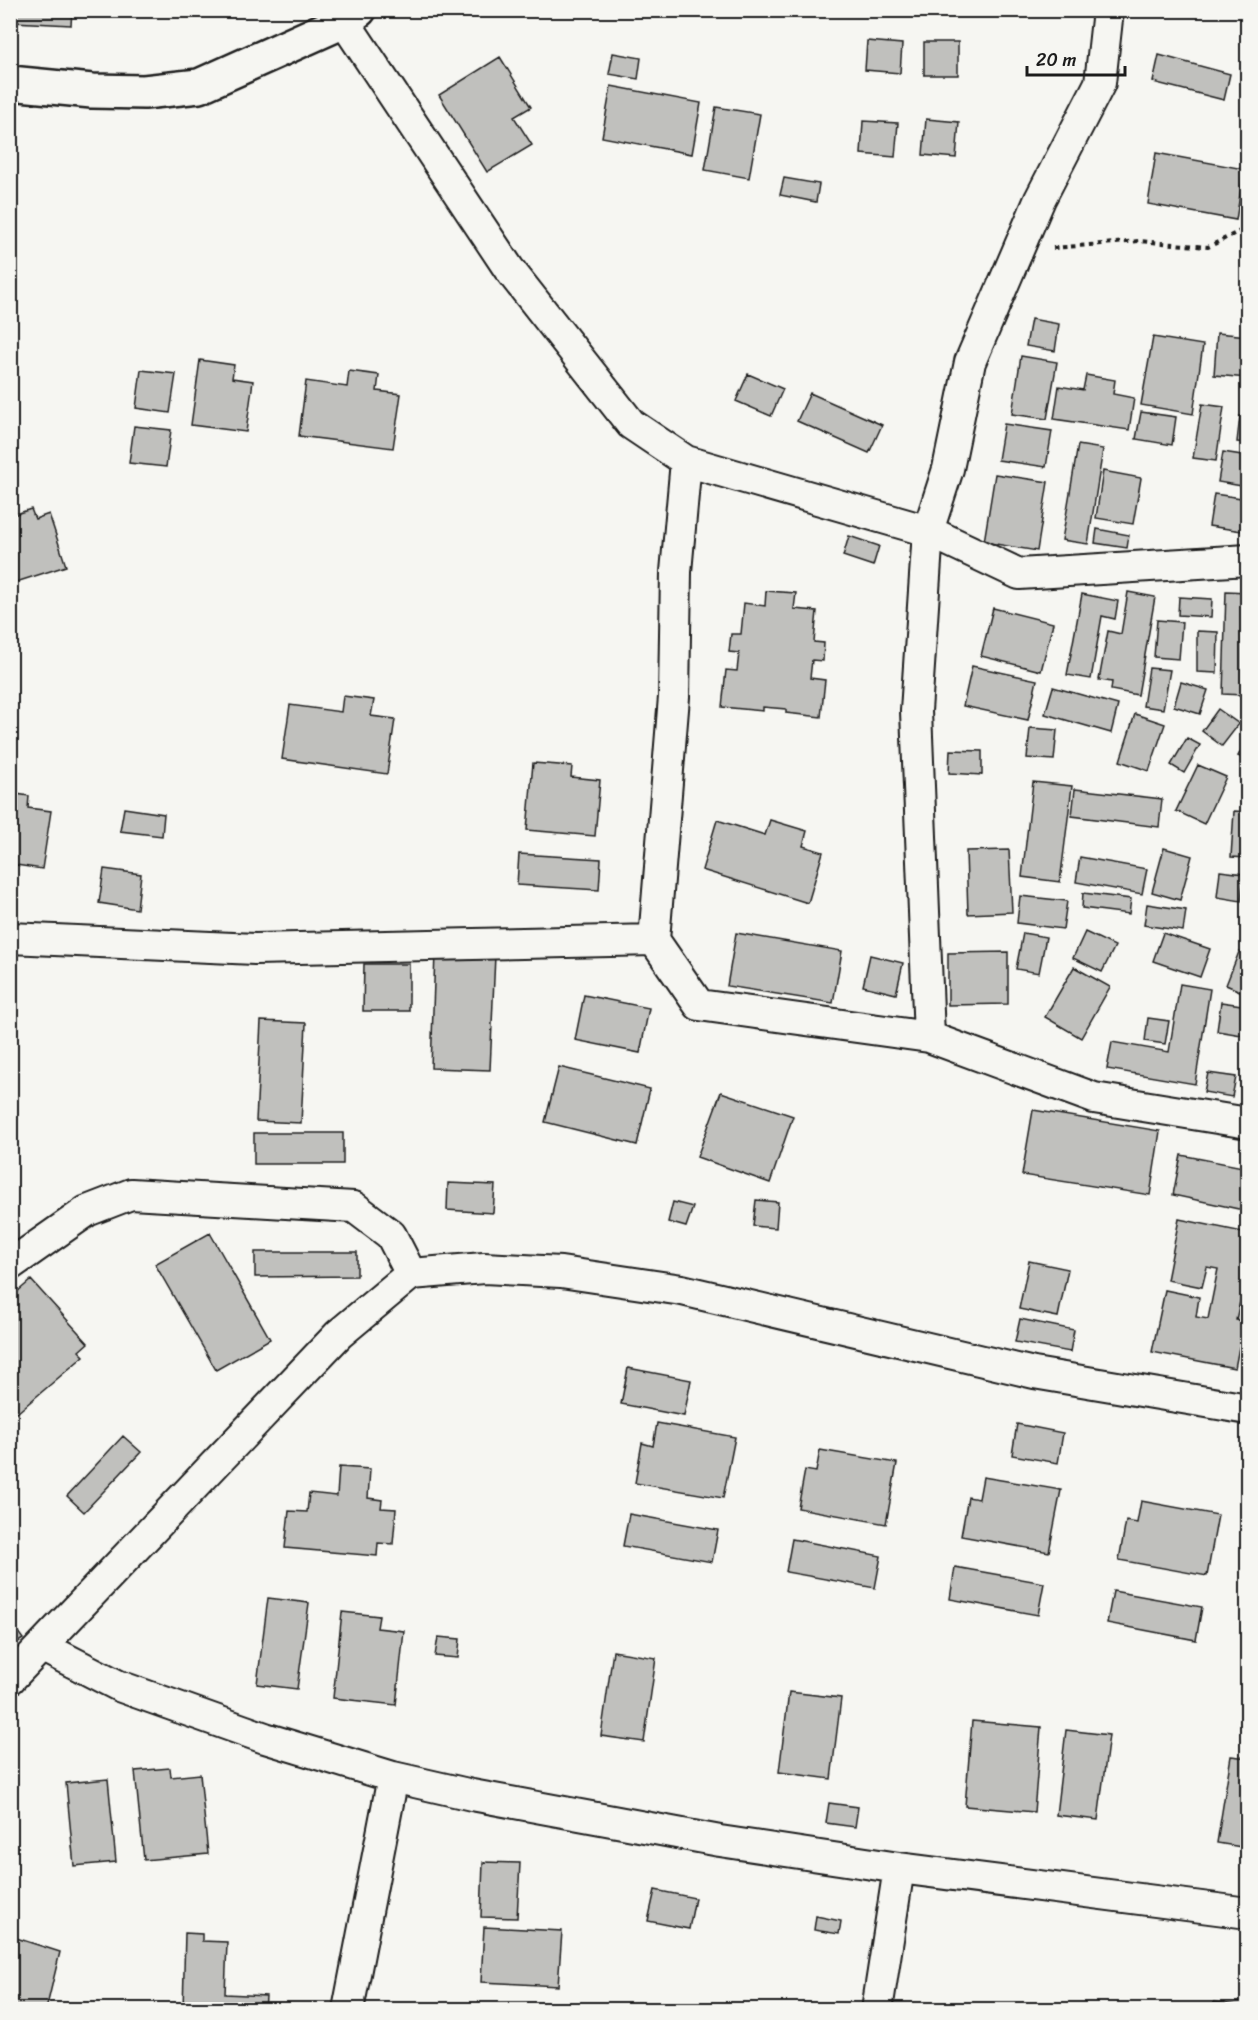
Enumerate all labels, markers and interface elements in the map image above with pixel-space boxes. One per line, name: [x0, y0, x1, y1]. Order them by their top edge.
scale bar: [1027, 39, 1124, 77]
text: 20 m: [1036, 44, 1076, 76]

